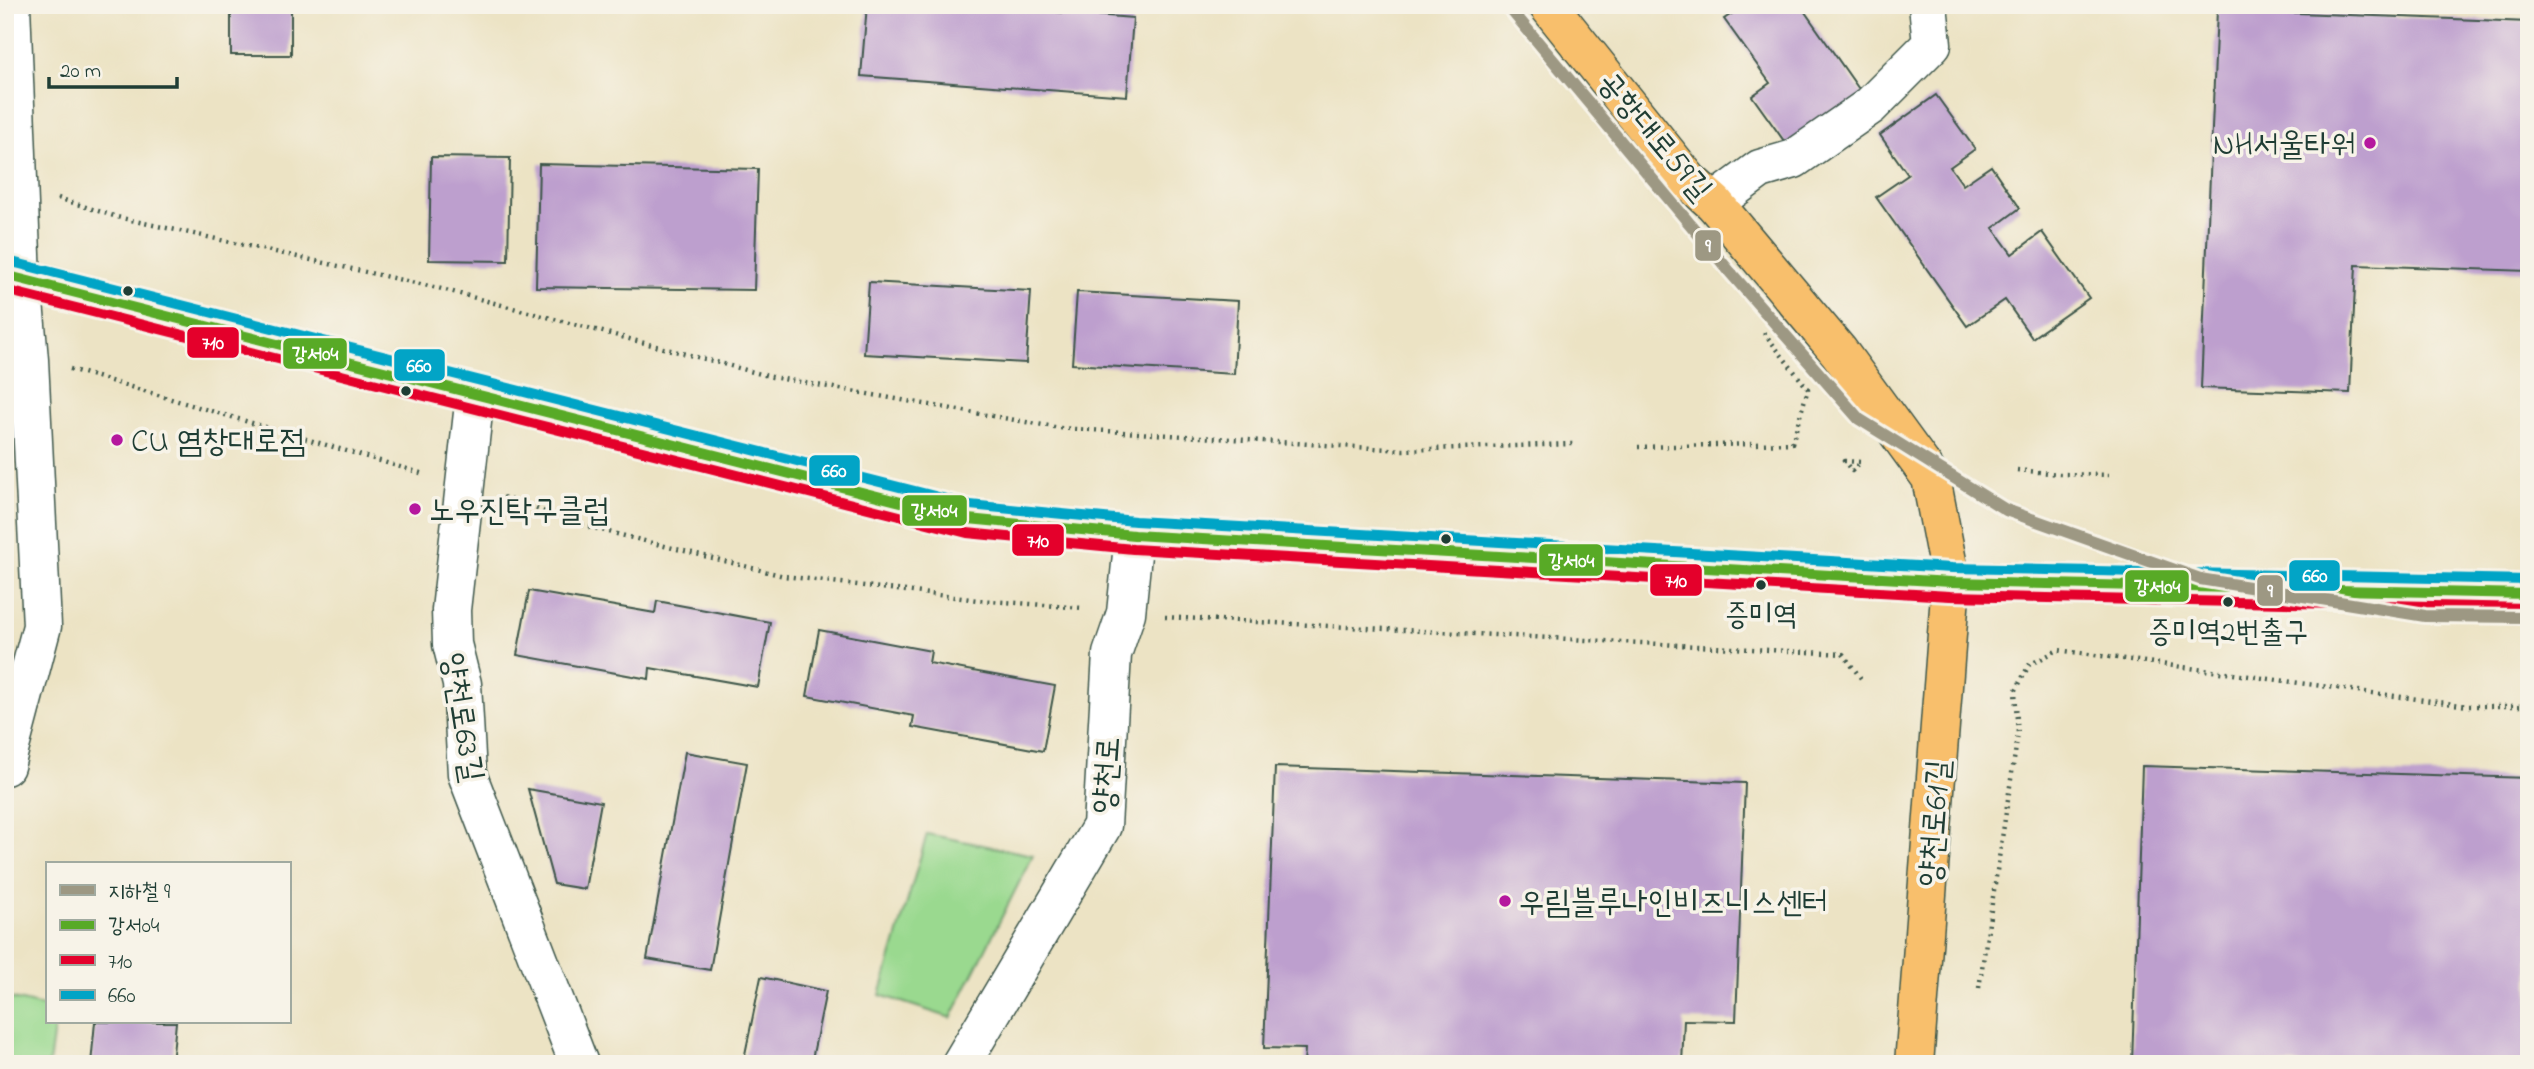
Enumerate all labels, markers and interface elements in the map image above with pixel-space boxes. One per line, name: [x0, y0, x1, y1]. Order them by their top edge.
scale bar: [49, 46, 177, 90]
text: 20 m: [60, 57, 101, 87]
street label: 공항대로59길: [1585, 62, 1722, 212]
place label: NH서울타워: [2213, 123, 2356, 170]
marker: NH서울타워: [2362, 135, 2378, 151]
line badge: 9: [1694, 229, 1722, 262]
text: 9: [1704, 234, 1711, 261]
unlabelled marker: [121, 284, 135, 298]
line badge: 710: [186, 326, 240, 359]
text: 710: [202, 331, 225, 358]
line badge: 강서04: [282, 337, 348, 370]
text: 강서04: [292, 342, 338, 369]
line badge: 660: [393, 348, 446, 382]
text: 660: [407, 354, 432, 381]
unlabelled marker: [399, 384, 413, 398]
place label: CU 염창대로점: [131, 420, 306, 467]
marker: CU 염창대로점: [109, 432, 125, 448]
line badge: 660: [808, 454, 861, 487]
text: 660: [822, 459, 847, 486]
place label: 노우진탁구클럽: [429, 489, 609, 536]
line badge: 강서04: [901, 494, 968, 527]
text: 강서04: [911, 499, 957, 526]
marker: 노우진탁구클럽: [407, 501, 423, 517]
line badge: 710: [1011, 523, 1065, 557]
text: 710: [1027, 529, 1050, 556]
unlabelled marker: [1439, 532, 1453, 546]
line badge: 강서04: [1538, 543, 1604, 577]
text: 강서04: [1548, 549, 1594, 576]
line badge: 660: [2288, 559, 2341, 592]
line badge: 710: [1649, 563, 1703, 597]
text: 660: [2303, 564, 2328, 591]
text: 710: [1665, 569, 1688, 596]
line badge: 강서04: [2124, 569, 2190, 603]
line badge: 9: [2256, 574, 2284, 607]
text: 강서04: [2134, 575, 2180, 602]
marker: 증미역: [1754, 578, 1768, 592]
text: 9: [2266, 579, 2273, 606]
place label: 증미역: [1725, 595, 1797, 639]
marker: 증미역2번출구: [2221, 595, 2235, 609]
place label: 증미역2번출구: [2148, 612, 2308, 656]
street label: 양천로63길: [427, 650, 494, 786]
street label: 양천로: [1082, 735, 1135, 815]
street label: 양천로61길: [1909, 758, 1964, 888]
legend: [46, 862, 290, 1024]
text: 지하철 9: [108, 878, 171, 908]
place label: 우림블루나인비즈니스센터: [1519, 881, 1828, 928]
marker: 우림블루나인비즈니스센터: [1497, 893, 1513, 909]
text: 강서04: [108, 912, 160, 942]
text: 710: [108, 948, 132, 978]
text: 660: [108, 982, 136, 1012]

